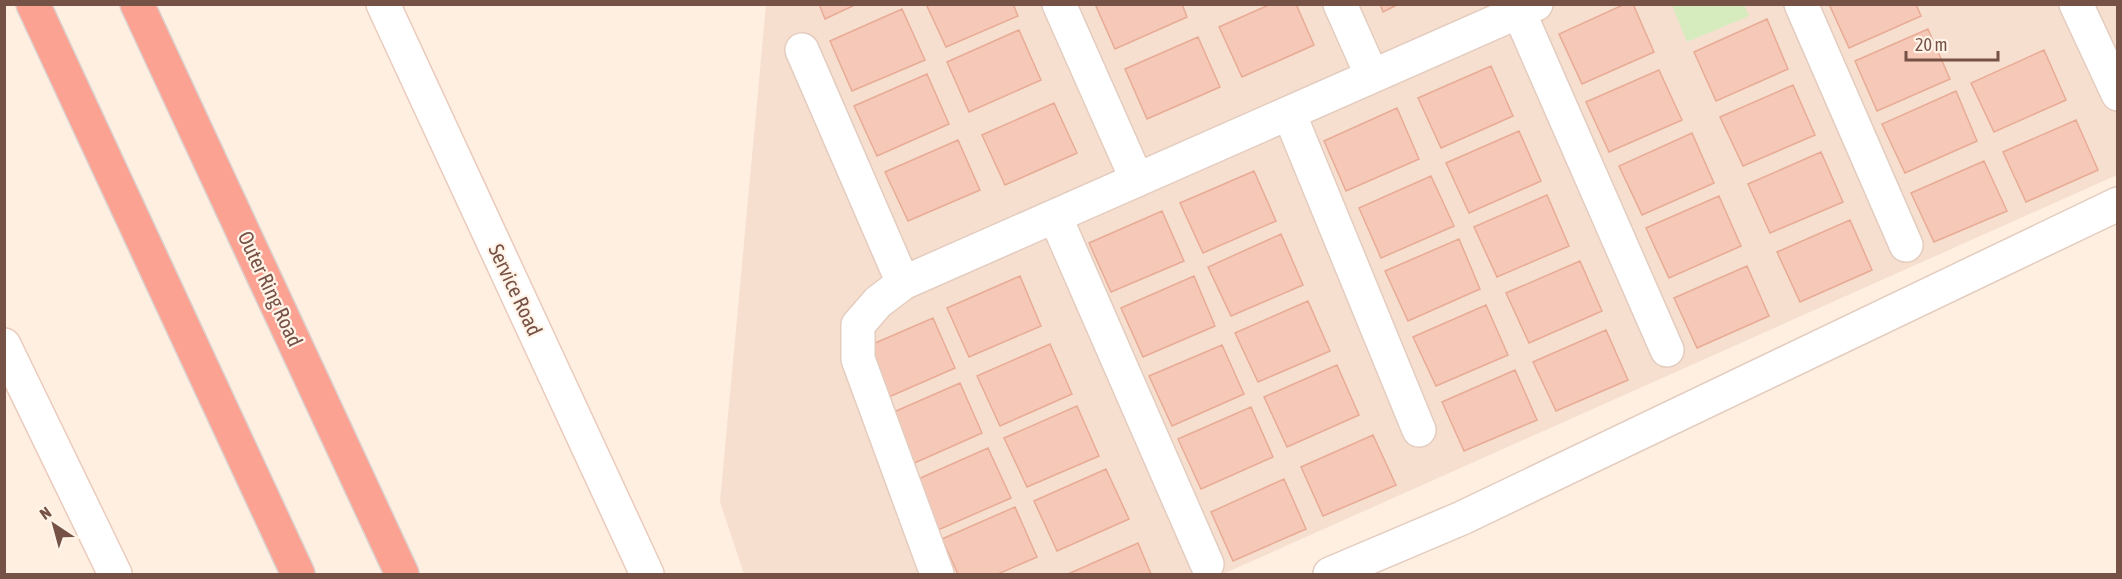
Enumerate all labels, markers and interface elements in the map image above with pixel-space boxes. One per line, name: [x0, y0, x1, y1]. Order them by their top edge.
scale bar: [1906, 24, 1998, 62]
text: 20 m: [1915, 34, 1947, 55]
street label: Outer Ring Road: [234, 227, 308, 350]
street label: Service Road: [484, 240, 548, 339]
north arrow: [24, 495, 84, 555]
text: N: [36, 503, 54, 523]

